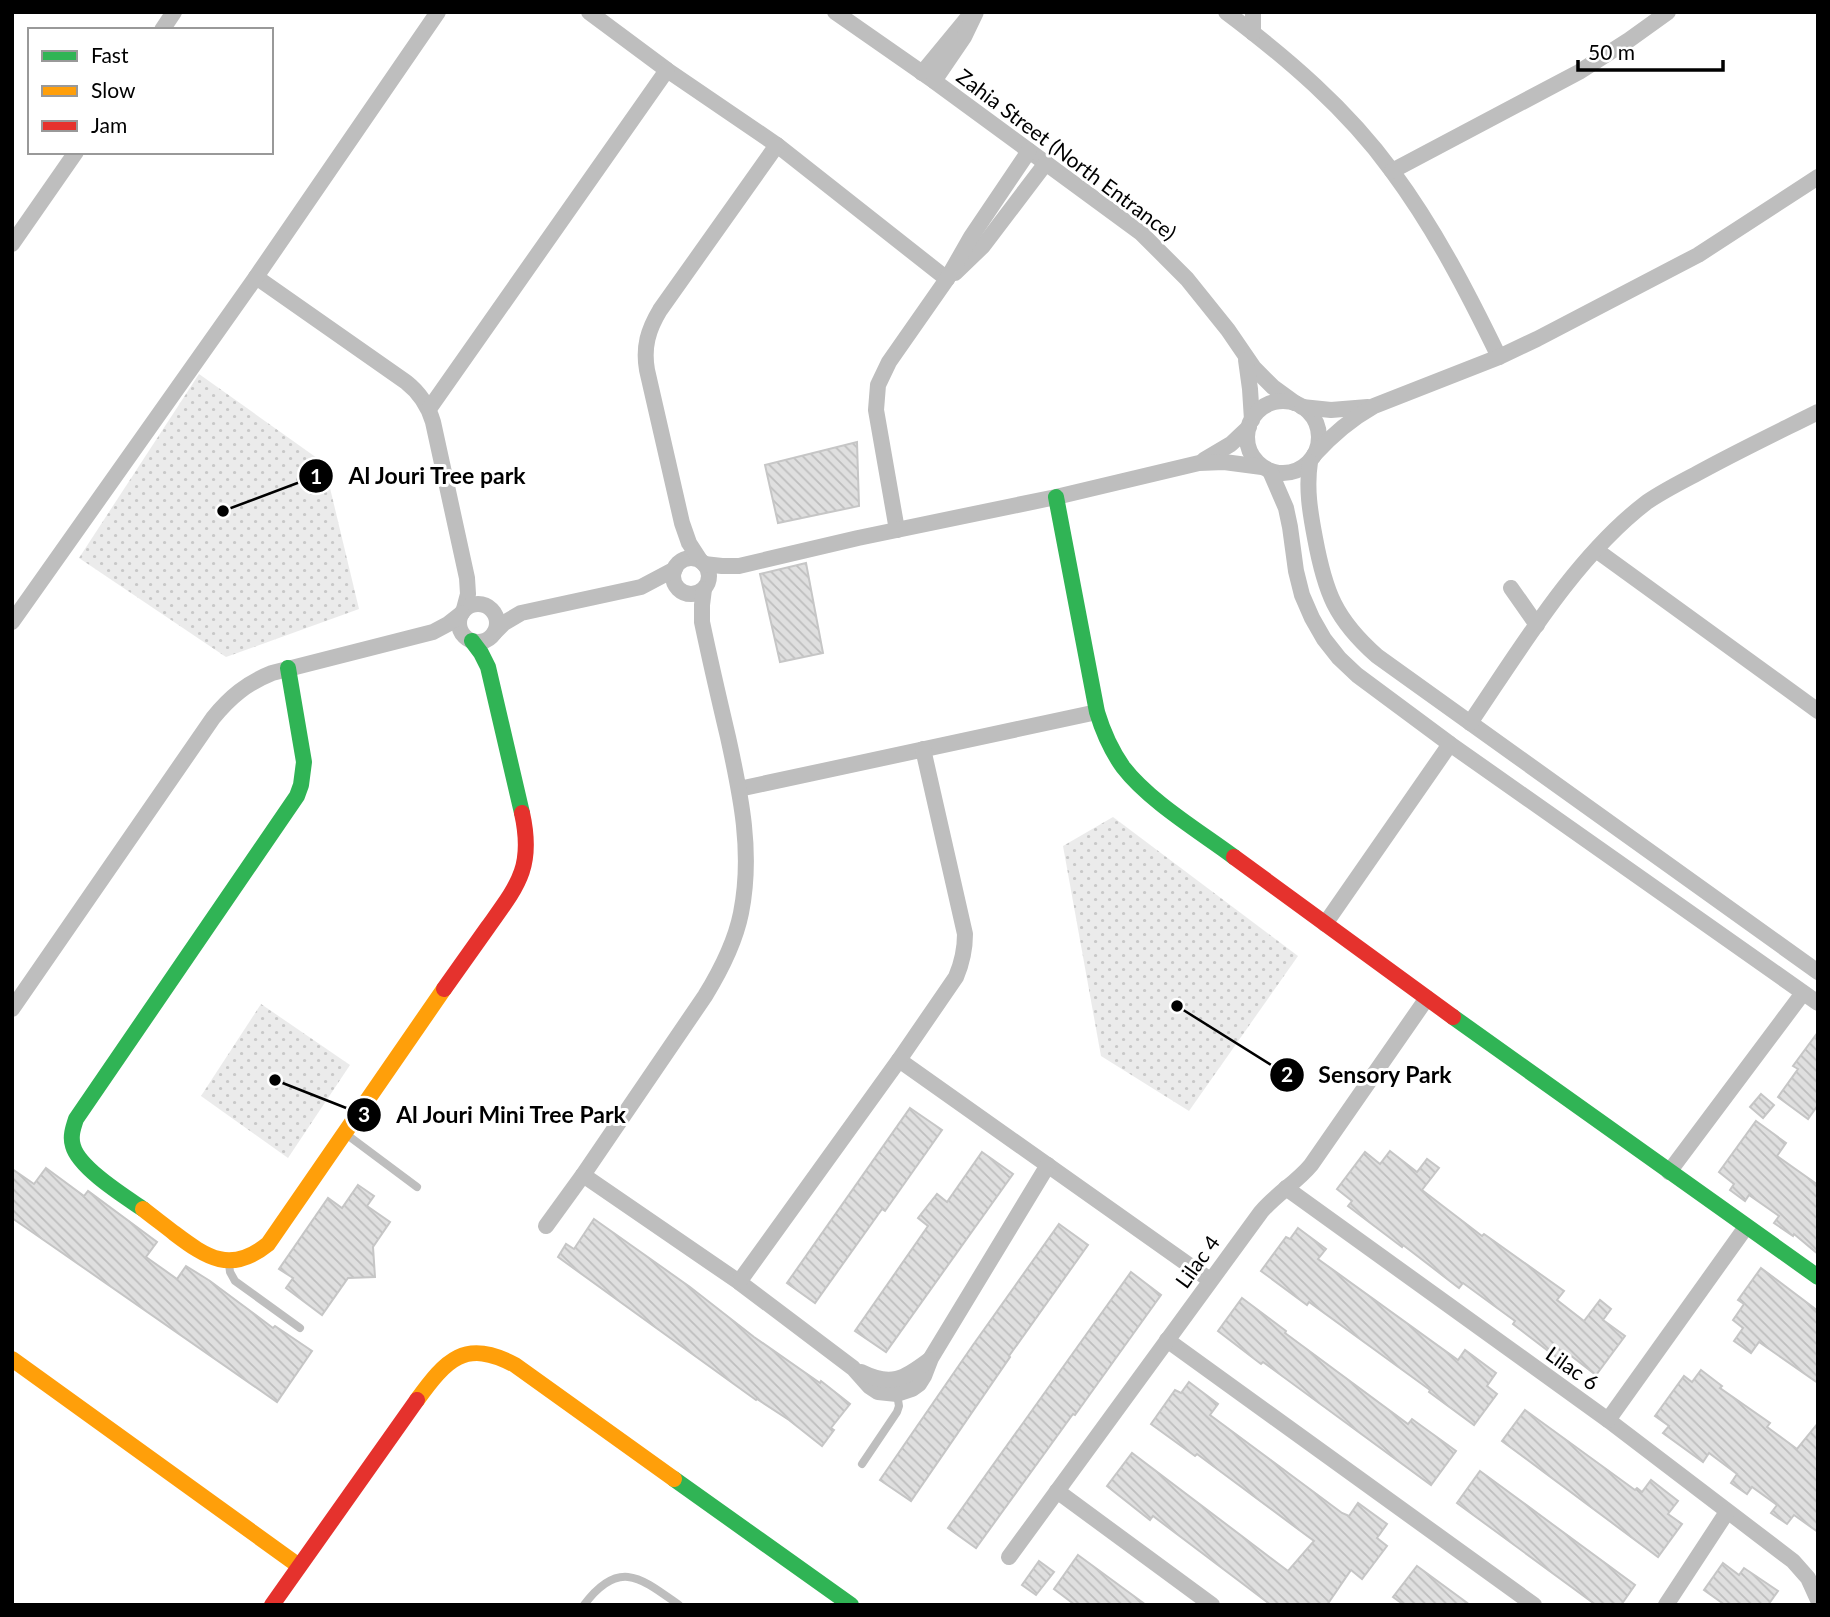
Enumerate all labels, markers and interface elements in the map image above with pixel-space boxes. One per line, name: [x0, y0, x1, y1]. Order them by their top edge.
legend: [28, 28, 273, 154]
scale bar: [1578, 28, 1723, 72]
text: 50 m: [1588, 39, 1635, 64]
text: Fast: [91, 42, 129, 67]
street label: Zahia Street (North Entrance): [952, 63, 1182, 245]
text: Slow: [91, 77, 136, 102]
text: Jam: [91, 112, 127, 137]
callout: Al Jouri Tree park: [299, 454, 540, 498]
text: Al Jouri Tree park: [347, 461, 526, 489]
text: 1: [310, 463, 322, 488]
callout: Sensory Park: [1269, 1053, 1466, 1097]
text: Sensory Park: [1318, 1060, 1452, 1088]
text: 2: [1281, 1061, 1293, 1086]
callout: Al Jouri Mini Tree Park: [347, 1093, 641, 1137]
text: Al Jouri Mini Tree Park: [395, 1100, 627, 1128]
text: 3: [358, 1101, 370, 1126]
street label: Lilac 4: [1169, 1230, 1224, 1292]
street label: Lilac 6: [1542, 1341, 1604, 1395]

